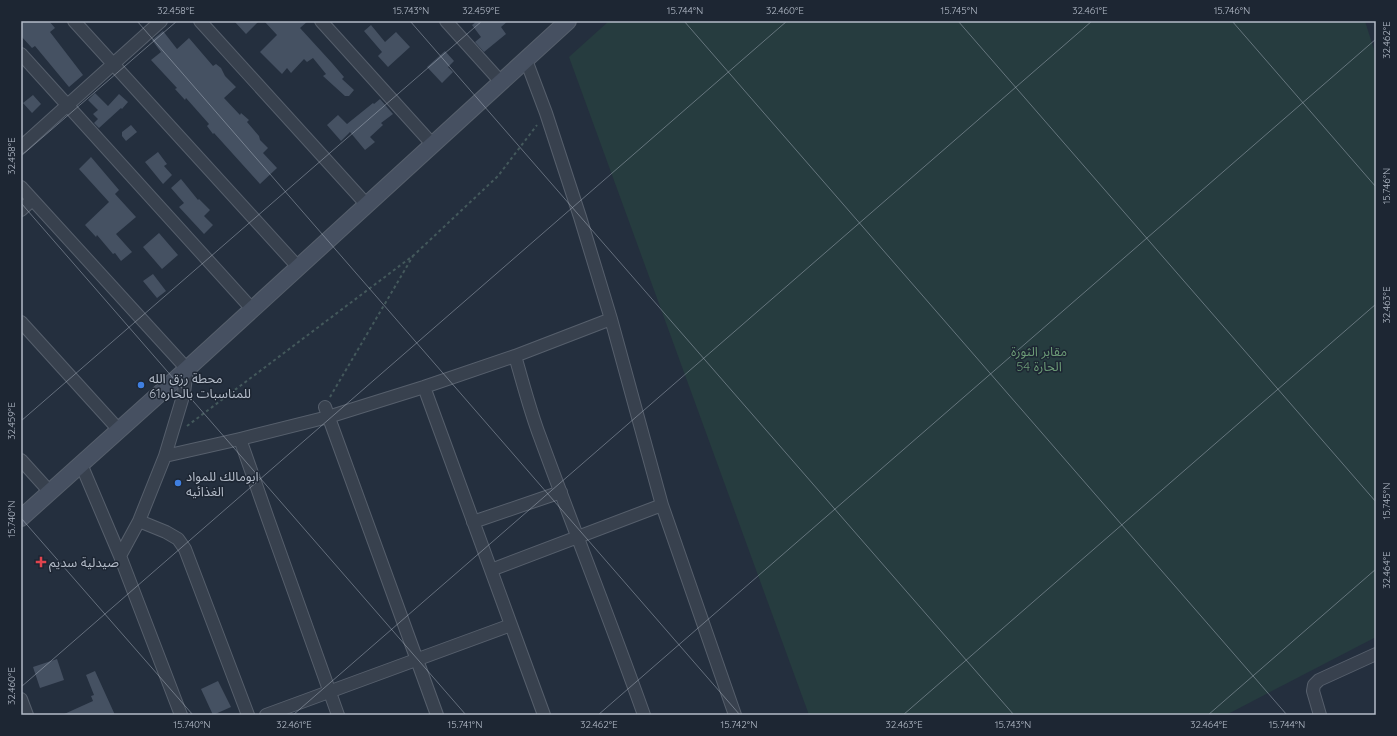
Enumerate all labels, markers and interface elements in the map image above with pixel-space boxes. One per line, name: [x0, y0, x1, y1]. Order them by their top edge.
text: 32.458°E: [157, 4, 195, 17]
text: 15.743°N: [393, 4, 429, 17]
text: 32.459°E: [462, 4, 500, 17]
text: 15.744°N: [667, 4, 703, 17]
text: 32.460°E: [766, 4, 804, 17]
text: 15.745°N: [941, 4, 977, 17]
text: 32.461°E: [1072, 4, 1108, 17]
text: 15.746°N: [1214, 4, 1250, 17]
text: 32.462°E: [1380, 21, 1393, 59]
text: 32.458°E: [5, 137, 18, 175]
text: 15.746°N: [1380, 168, 1393, 204]
text: 32.463°E: [1380, 286, 1393, 324]
park label: مقابر الثورة الحارة 54: [1011, 343, 1067, 374]
place label: محطة رزق الله للمناسبات بالحاره61: [149, 370, 251, 401]
marker: محطة رزق الله للمناسبات بالحاره61: [136, 380, 146, 390]
text: 32.459°E: [5, 402, 18, 440]
place label: ابومالك للمواد الغذائيه: [186, 468, 258, 499]
marker: ابومالك للمواد الغذائيه: [173, 478, 183, 488]
text: 15.745°N: [1380, 483, 1393, 519]
text: 15.740°N: [5, 500, 18, 538]
text: 32.464°E: [1380, 551, 1393, 589]
place label: صيدلية سديم: [49, 554, 119, 573]
marker: صيدلية سديم: [36, 557, 46, 567]
text: 32.460°E: [5, 667, 18, 705]
text: 15.740°N: [173, 718, 211, 731]
text: 32.461°E: [276, 718, 312, 731]
text: 15.741°N: [448, 718, 482, 731]
text: 32.462°E: [580, 718, 618, 731]
text: 15.742°N: [721, 718, 757, 731]
text: 32.463°E: [885, 718, 923, 731]
text: 15.743°N: [995, 718, 1031, 731]
text: 32.464°E: [1190, 718, 1228, 731]
text: 15.744°N: [1269, 718, 1305, 731]

